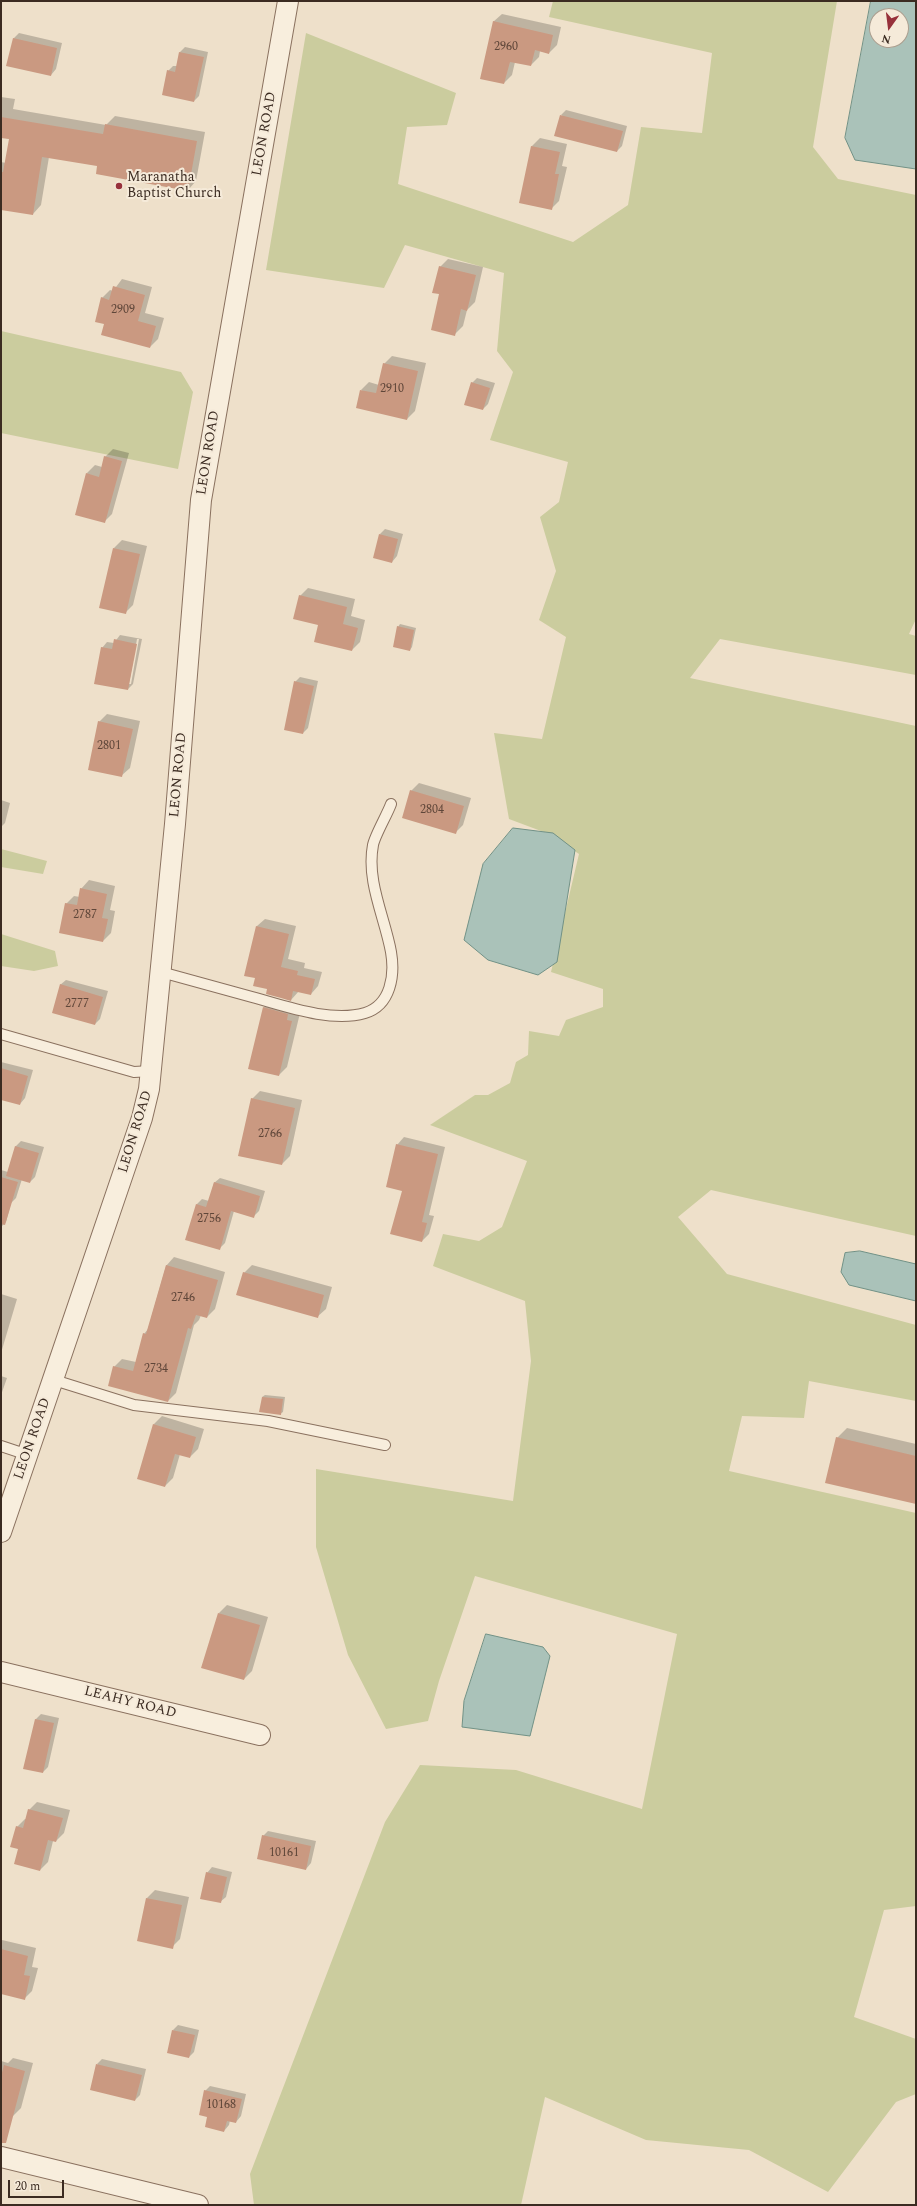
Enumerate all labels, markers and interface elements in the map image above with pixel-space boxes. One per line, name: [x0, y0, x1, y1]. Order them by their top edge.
north arrow: [869, 8, 909, 48]
text: N: [880, 30, 893, 48]
house number: 2960: [494, 41, 518, 55]
street label: LEON ROAD: [249, 91, 281, 177]
place label: Maranatha Baptist Church: [127, 170, 221, 202]
marker: Maranatha Baptist Church: [114, 181, 124, 191]
house number: 2909: [111, 304, 135, 318]
house number: 2910: [380, 383, 404, 397]
street label: LEON ROAD: [194, 410, 224, 496]
street label: LEON ROAD: [167, 732, 191, 818]
house number: 2801: [97, 740, 121, 754]
house number: 2804: [420, 804, 444, 818]
house number: 2787: [73, 909, 97, 923]
house number: 2777: [65, 998, 89, 1012]
street label: LEON ROAD: [115, 1089, 157, 1175]
house number: 2766: [258, 1128, 282, 1142]
house number: 2756: [197, 1213, 221, 1227]
house number: 2746: [171, 1292, 195, 1306]
house number: 2734: [144, 1363, 168, 1377]
street label: LEON ROAD: [11, 1396, 55, 1482]
street label: LEAHY ROAD: [82, 1683, 178, 1723]
house number: 10161: [269, 1847, 299, 1861]
house number: 10168: [206, 2099, 236, 2113]
scale bar: [10, 2172, 66, 2198]
text: 20 m: [15, 2177, 40, 2196]

